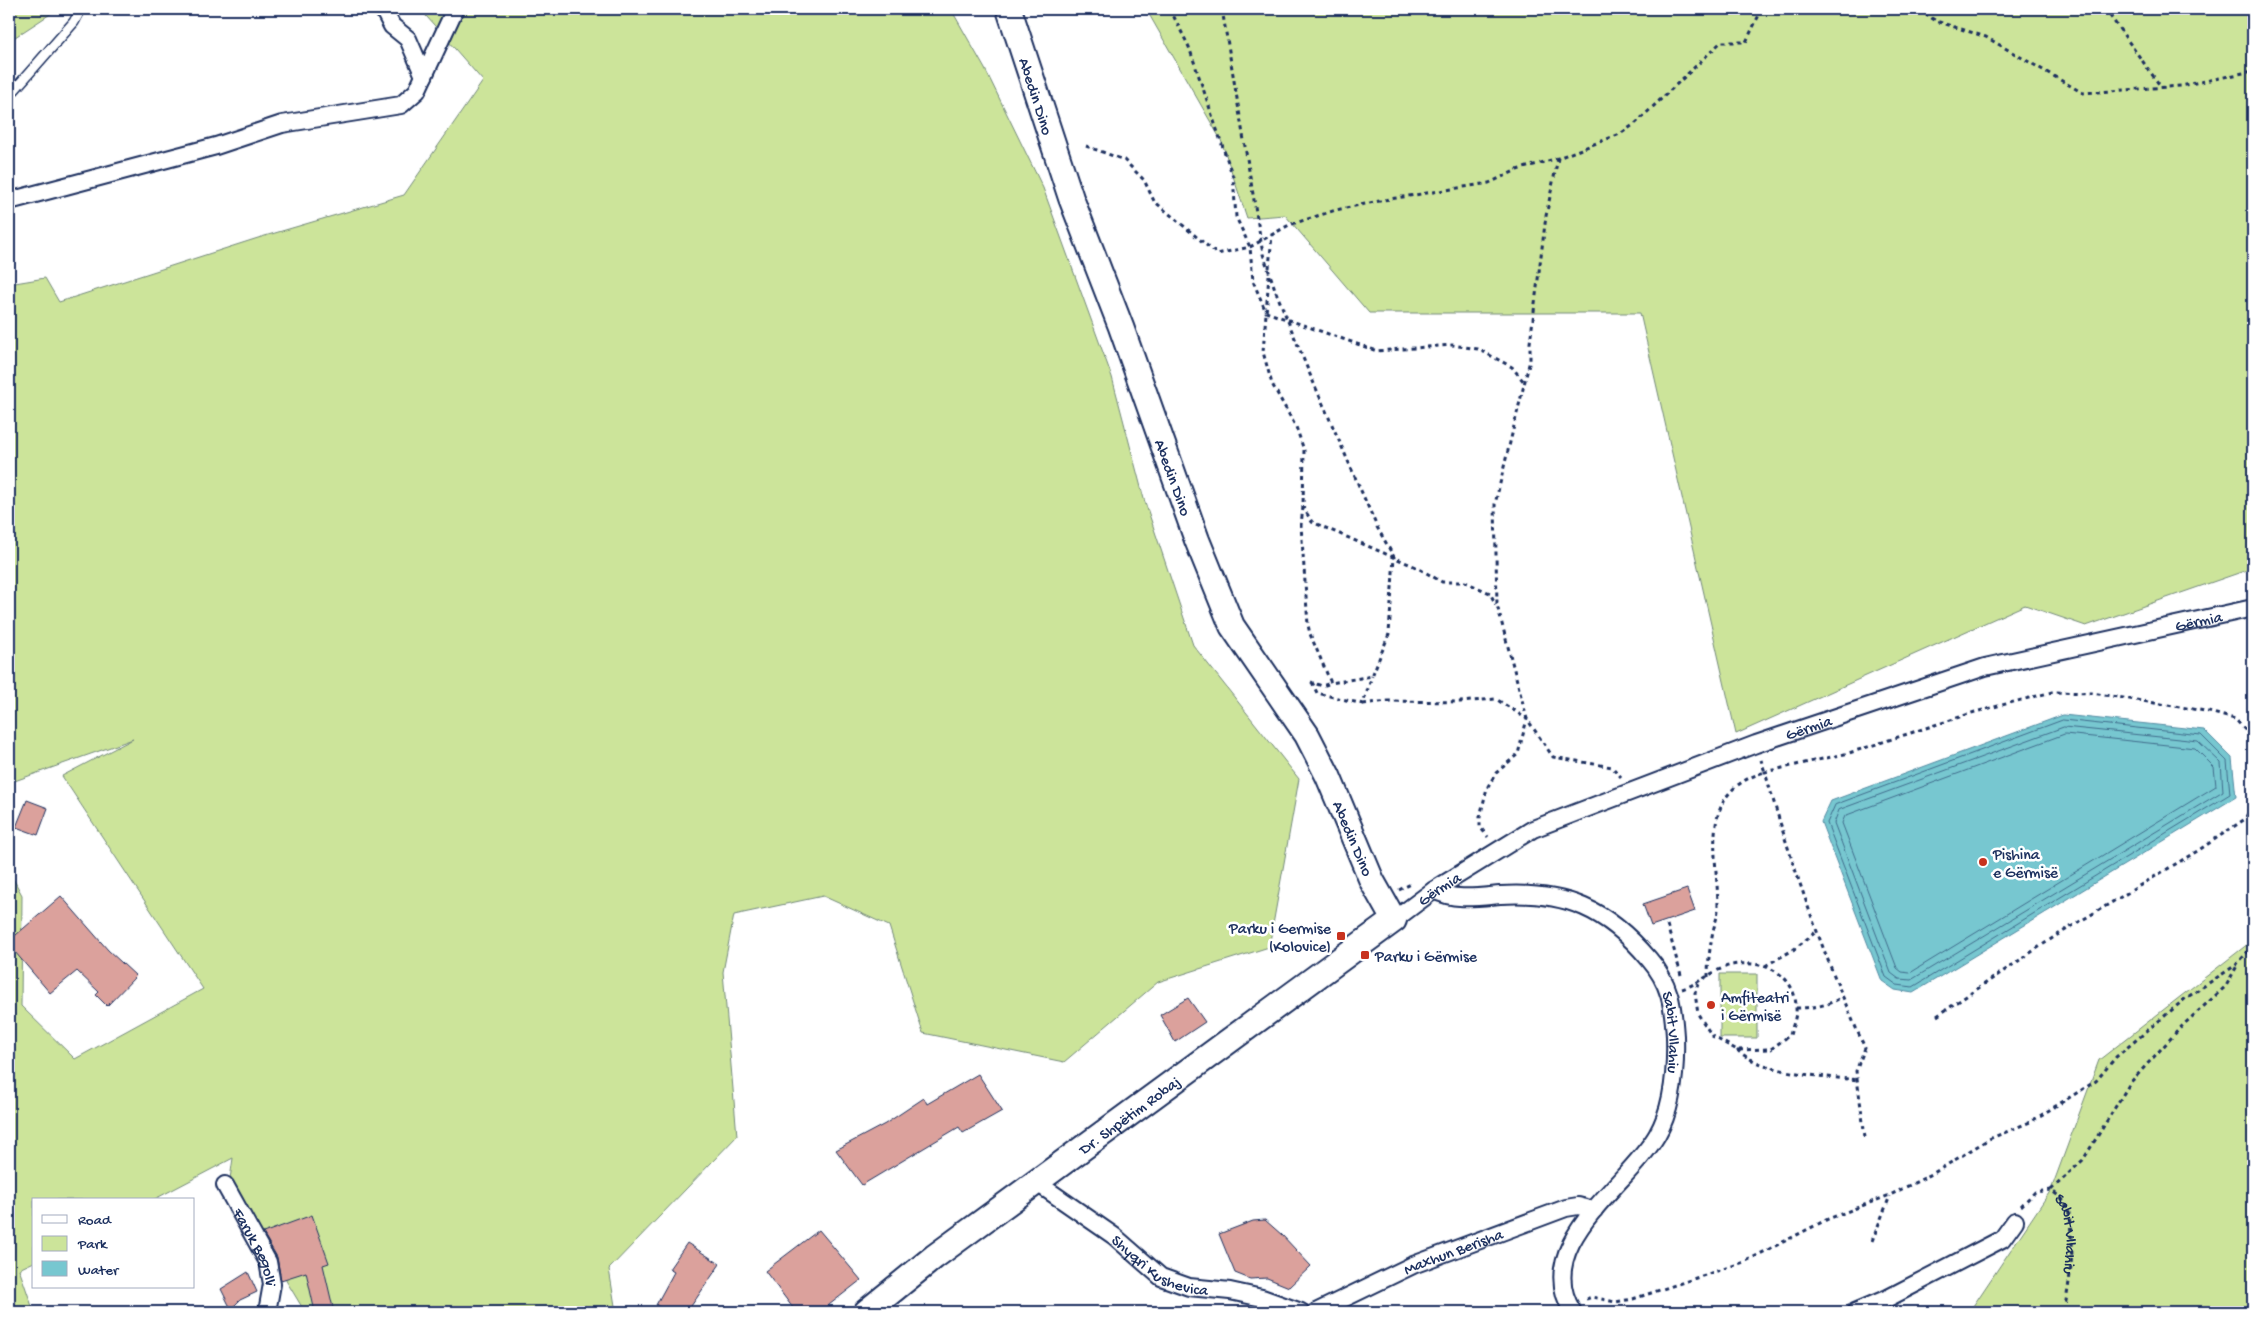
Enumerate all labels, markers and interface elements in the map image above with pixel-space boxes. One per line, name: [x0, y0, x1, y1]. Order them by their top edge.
street label: Abedin Dino: [1012, 56, 1055, 138]
street label: Abedin Dino: [1148, 437, 1193, 519]
street label: Gërmia: [2174, 609, 2226, 638]
street label: Gërmia: [1784, 713, 1836, 746]
street label: Abedin Dino: [1326, 799, 1375, 880]
place label: Pishina e Gërmisë: [1992, 847, 2059, 884]
marker: Pishina e Gërmisë: [1977, 856, 1989, 868]
street label: Gërmia: [1415, 869, 1466, 912]
place label: Parku i Germise (Kolovice): [1228, 921, 1332, 958]
marker: Parku i Germise (Kolovice): [1335, 930, 1347, 942]
marker: Parku i Gërmise: [1359, 949, 1371, 961]
place label: Parku i Gërmise: [1374, 949, 1478, 968]
street label: Sabit Vllahiu: [1656, 990, 1681, 1074]
place label: Amfiteatri i Gërmisë: [1721, 990, 1790, 1027]
marker: Amfiteatri i Gërmisë: [1705, 999, 1717, 1011]
street label: Dr. Shpëtim Robaj: [1076, 1074, 1185, 1161]
street label: Sabit Vllahiu: [2049, 1191, 2078, 1275]
legend: [32, 1198, 195, 1288]
street label: Faruk Begolli: [226, 1205, 278, 1287]
text: Road: [78, 1212, 112, 1230]
street label: Maxhun Berisha: [1401, 1226, 1507, 1281]
street label: Shyqri Kushevica: [1106, 1232, 1210, 1302]
text: Park: [77, 1236, 108, 1254]
text: Water: [78, 1262, 120, 1280]

